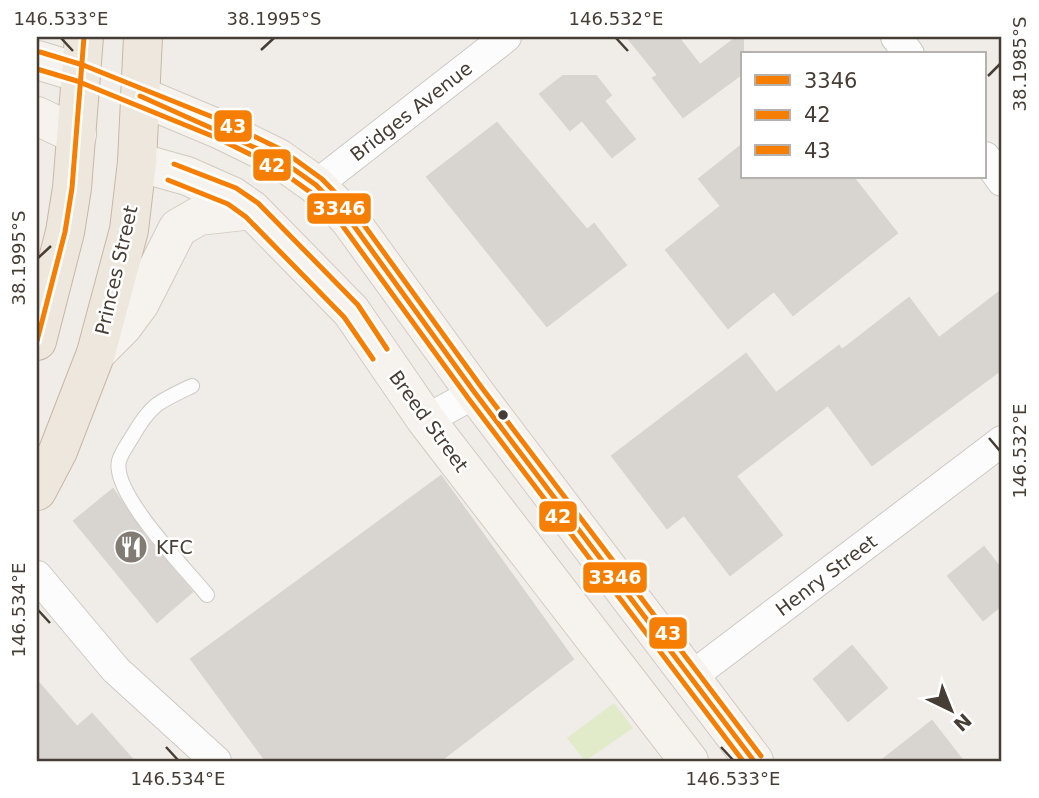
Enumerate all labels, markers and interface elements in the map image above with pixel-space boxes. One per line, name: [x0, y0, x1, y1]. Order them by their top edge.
text: 146.533°E: [14, 8, 108, 29]
text: 38.1995°S: [227, 8, 321, 29]
text: 146.532°E: [569, 8, 663, 29]
text: 38.1985°S: [1009, 17, 1030, 111]
legend: [741, 52, 986, 178]
street label: Bridges Avenue: [346, 57, 476, 165]
text: 3346: [804, 69, 857, 93]
text: 42: [804, 103, 831, 127]
line badge: 43: [213, 109, 253, 143]
text: 43: [220, 115, 246, 137]
text: 43: [804, 139, 831, 163]
line badge: 42: [252, 148, 292, 182]
text: 42: [259, 154, 285, 176]
line badge: 3346: [306, 192, 372, 225]
text: 3346: [313, 197, 365, 219]
street label: Princes Street: [90, 203, 142, 337]
text: 38.1995°S: [8, 211, 29, 305]
street label: Breed Street: [385, 366, 473, 476]
text: 146.532°E: [1009, 404, 1030, 498]
unlabelled marker: [496, 408, 510, 422]
line badge: 42: [538, 500, 578, 533]
text: 42: [545, 505, 571, 527]
restaurant icon: KFC: [112, 528, 150, 566]
street label: Henry Street: [771, 530, 881, 620]
place label: KFC: [156, 536, 193, 558]
line badge: 3346: [582, 561, 648, 594]
text: 146.534°E: [8, 563, 29, 657]
text: 3346: [589, 566, 641, 588]
line badge: 43: [648, 616, 688, 650]
text: 43: [655, 622, 681, 644]
north arrow: [916, 676, 986, 746]
text: N: [949, 709, 976, 736]
text: 146.534°E: [131, 768, 225, 789]
text: 146.533°E: [686, 768, 780, 789]

